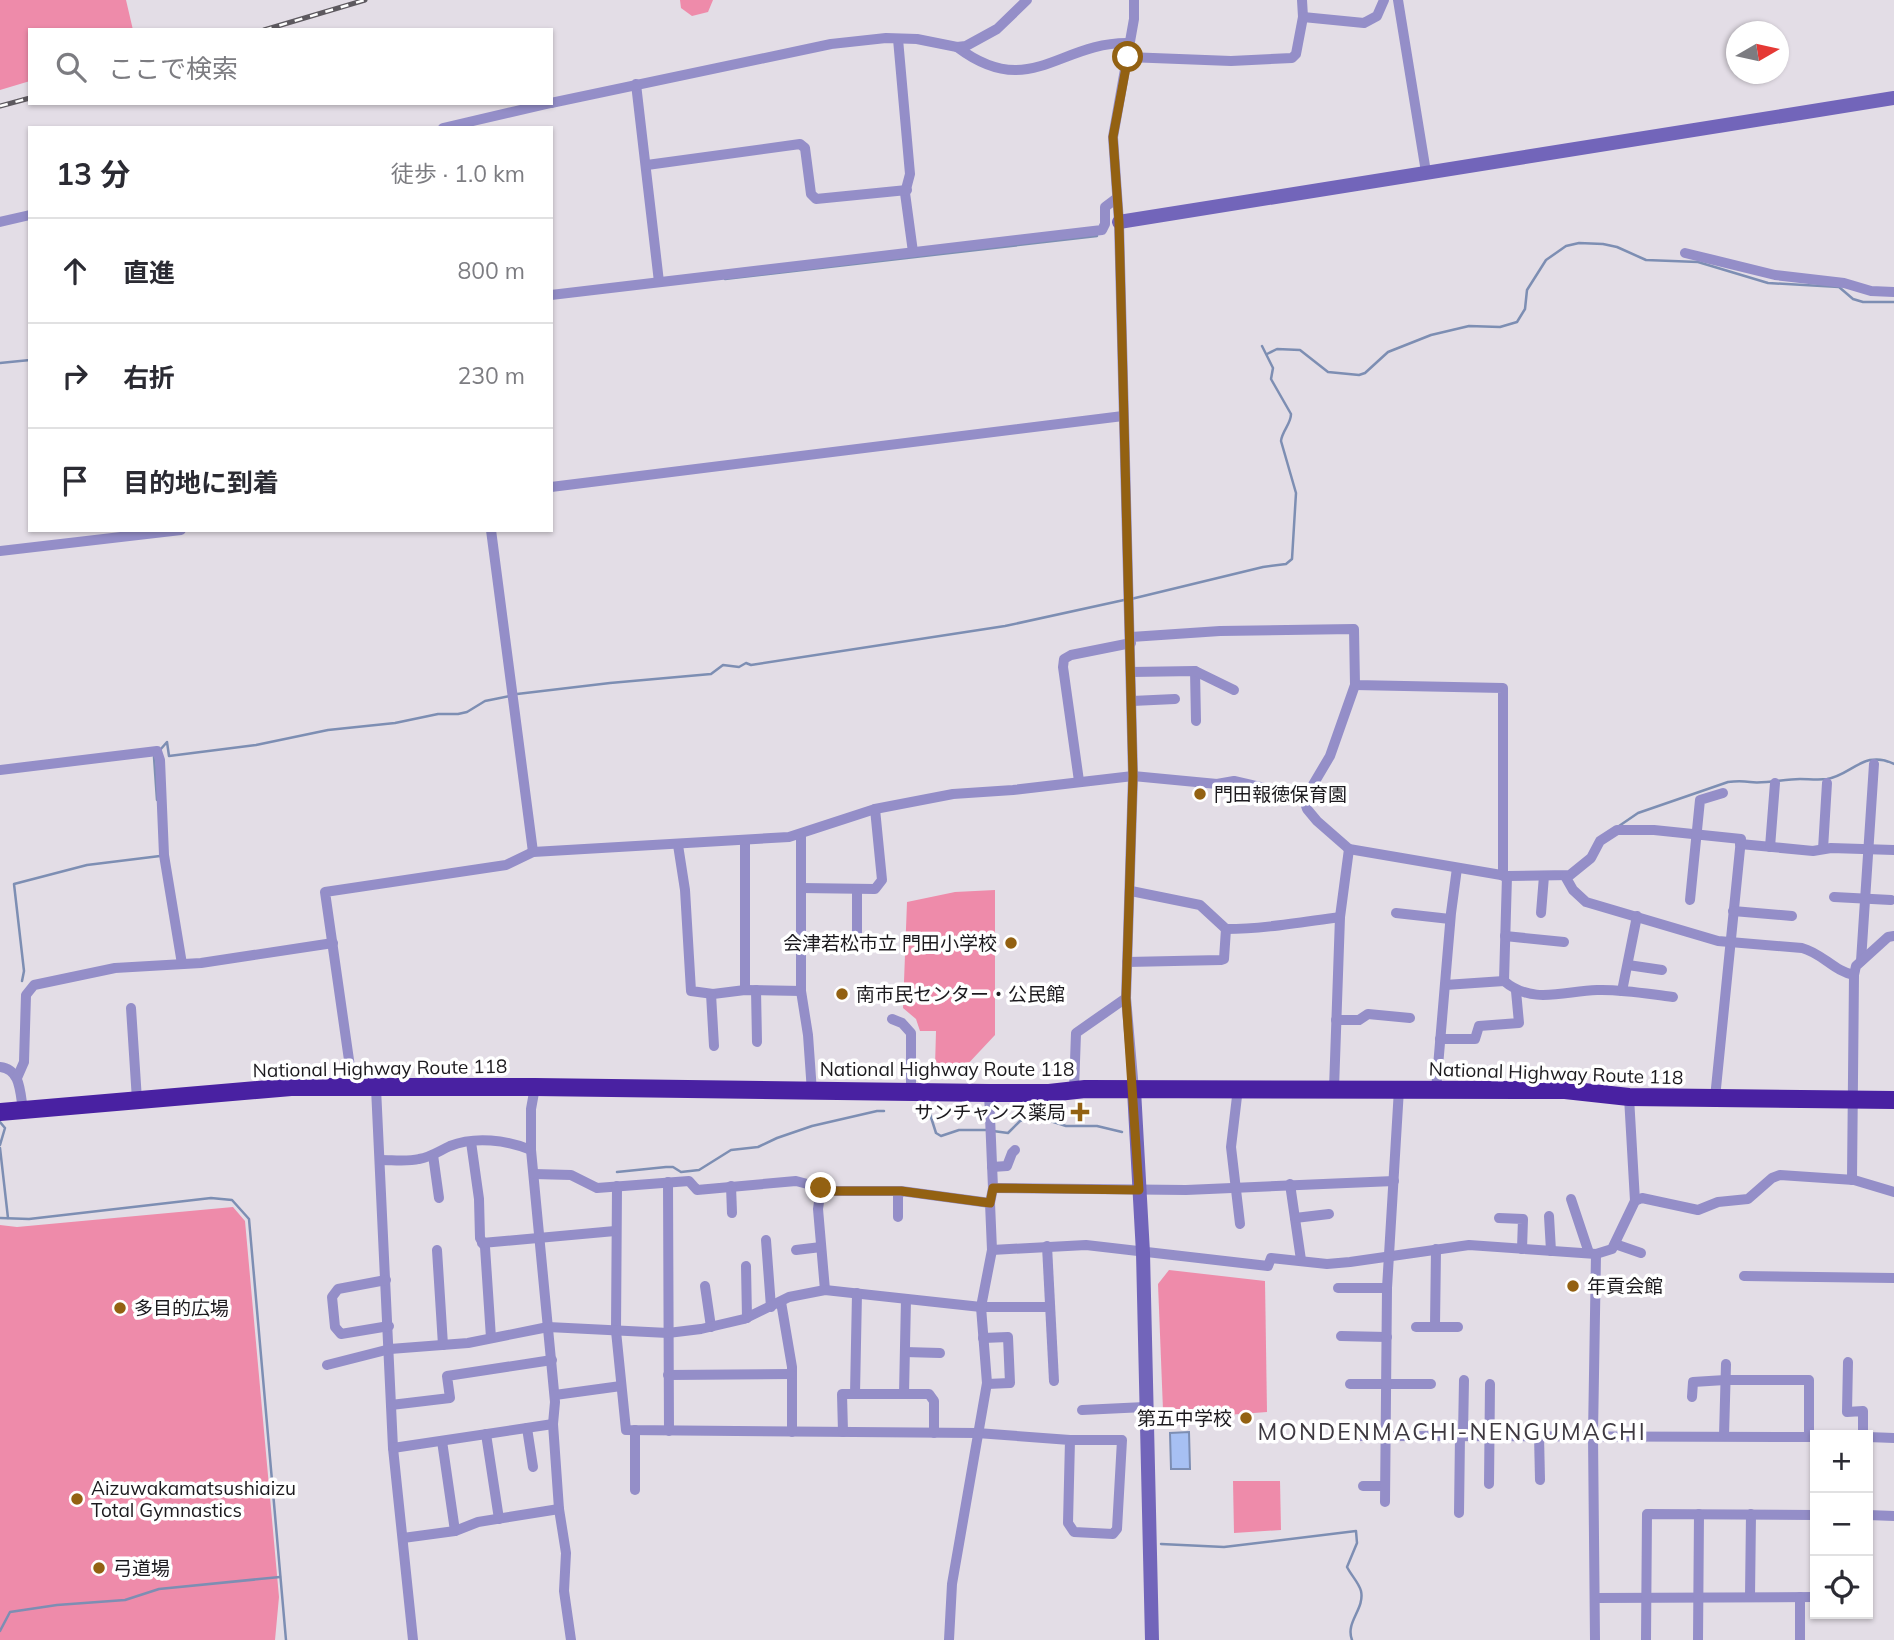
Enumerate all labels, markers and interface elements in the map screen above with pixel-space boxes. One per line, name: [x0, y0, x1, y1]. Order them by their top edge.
north arrow: [1726, 21, 1789, 84]
search box: [28, 28, 553, 105]
route start: [1112, 41, 1143, 72]
icon: search: [52, 48, 90, 86]
text: ここで検索: [108, 52, 238, 85]
text: 13 分: [56, 155, 130, 193]
text: 徒歩 · 1.0 km: [391, 159, 525, 188]
icon: ahead: [56, 252, 94, 290]
text: 直進: [123, 256, 175, 289]
text: 800 m: [457, 256, 525, 285]
icon: right: [56, 357, 94, 395]
text: 右折: [123, 361, 175, 394]
text: 230 m: [457, 361, 525, 390]
icon: arrive: [56, 462, 94, 500]
text: 目的地に到着: [123, 466, 279, 499]
place label: 門田報徳保育園: [1214, 782, 1347, 806]
marker: 門田報徳保育園: [1192, 786, 1208, 802]
place label: 会津若松市立 門田小学校: [783, 931, 997, 955]
marker: 会津若松市立 門田小学校: [1003, 935, 1019, 951]
place label: 南市民センター・公民館: [856, 982, 1065, 1006]
marker: 南市民センター・公民館: [834, 986, 850, 1002]
street label: National Highway Route 118: [252, 1054, 508, 1082]
street label: National Highway Route 118: [820, 1057, 1074, 1081]
street label: National Highway Route 118: [1428, 1057, 1684, 1089]
place label: サンチャンス薬局: [915, 1100, 1066, 1124]
marker: サンチャンス薬局: [1072, 1104, 1088, 1120]
route end: [805, 1172, 836, 1203]
place label: 年貢会館: [1587, 1274, 1663, 1298]
marker: 年貢会館: [1565, 1278, 1581, 1294]
place label: 多目的広場: [134, 1296, 229, 1320]
marker: 多目的広場: [112, 1300, 128, 1316]
place label: 第五中学校: [1137, 1406, 1232, 1430]
marker: 第五中学校: [1238, 1410, 1254, 1426]
district label: MONDENMACHI-NENGUMACHI: [1257, 1417, 1647, 1446]
map controls: [1810, 1430, 1873, 1619]
button: +: [1810, 1430, 1873, 1493]
place label: Aizuwakamatsushiaizu Total Gymnastics: [91, 1476, 296, 1522]
marker: Aizuwakamatsushiaizu Total Gymnastics: [69, 1491, 85, 1507]
button: −: [1810, 1493, 1873, 1556]
place label: 弓道場: [113, 1556, 170, 1580]
button: locate: [1810, 1556, 1873, 1619]
marker: 弓道場: [91, 1560, 107, 1576]

